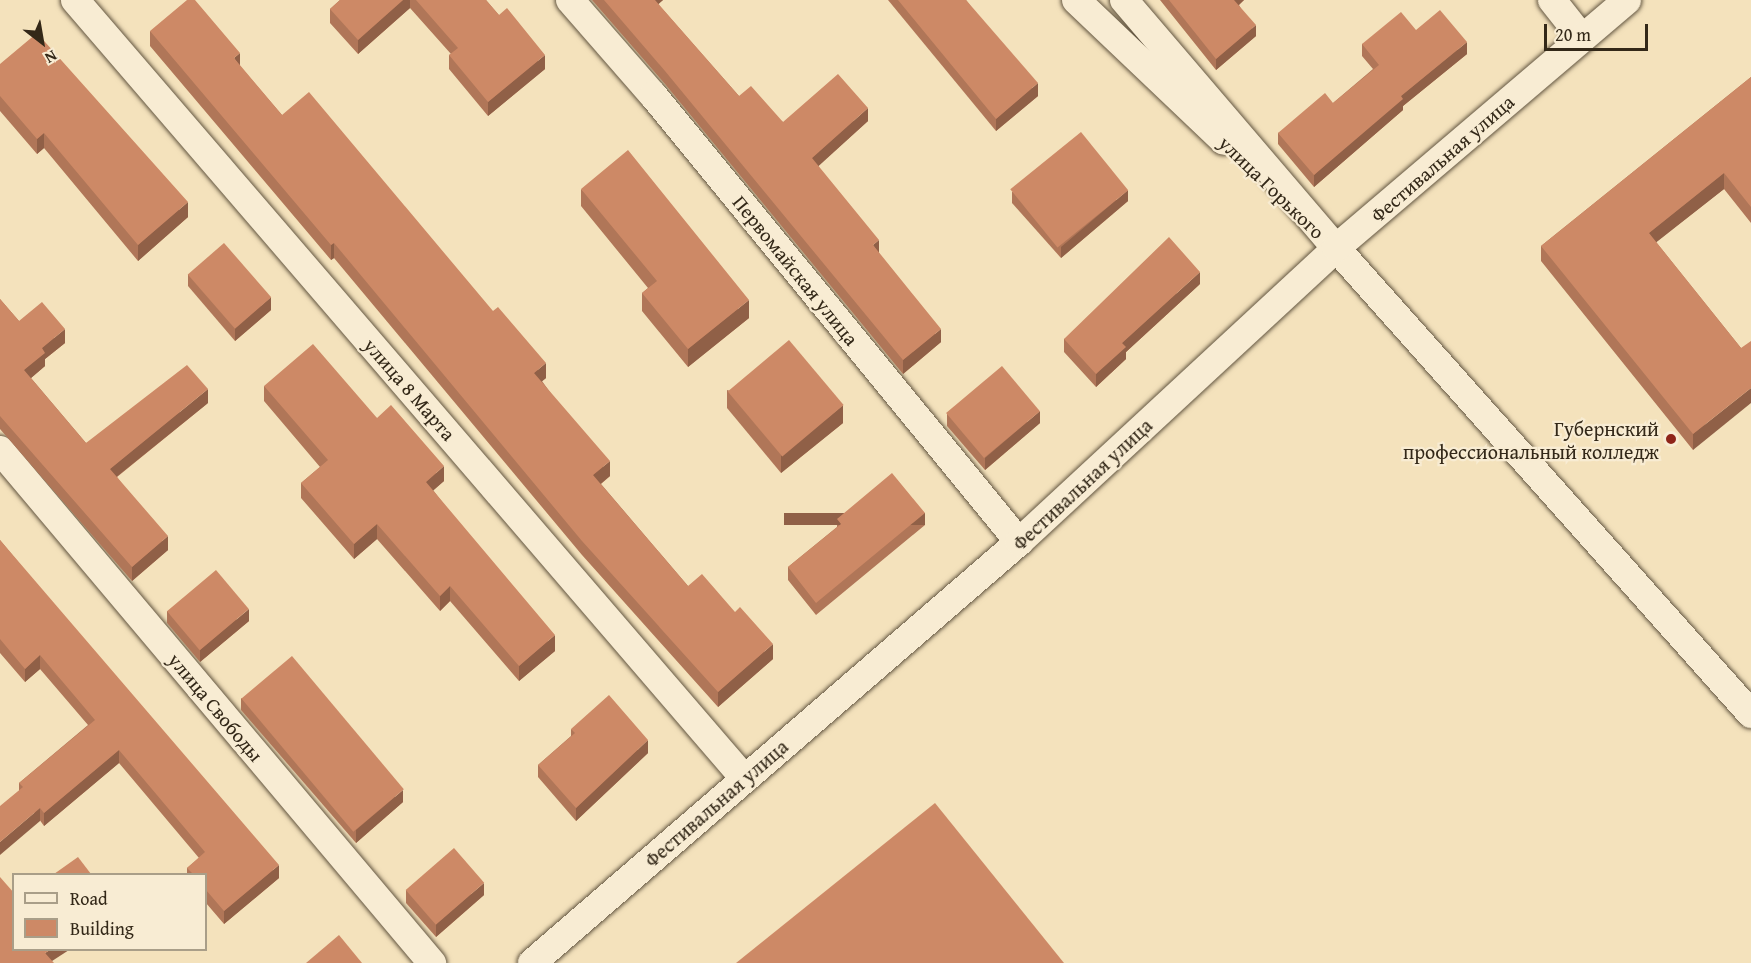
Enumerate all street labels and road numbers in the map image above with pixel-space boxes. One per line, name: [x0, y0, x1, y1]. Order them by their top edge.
street label: Фестивальная улица: [1365, 89, 1519, 227]
street label: улица Горького: [1214, 130, 1330, 244]
street label: Первомайская улица: [728, 190, 864, 350]
street label: улица 8 Марта: [359, 333, 461, 445]
street label: Фестивальная улица: [1007, 413, 1157, 555]
street label: улица Свободы: [164, 648, 268, 766]
street label: Фестивальная улица: [639, 734, 793, 872]

